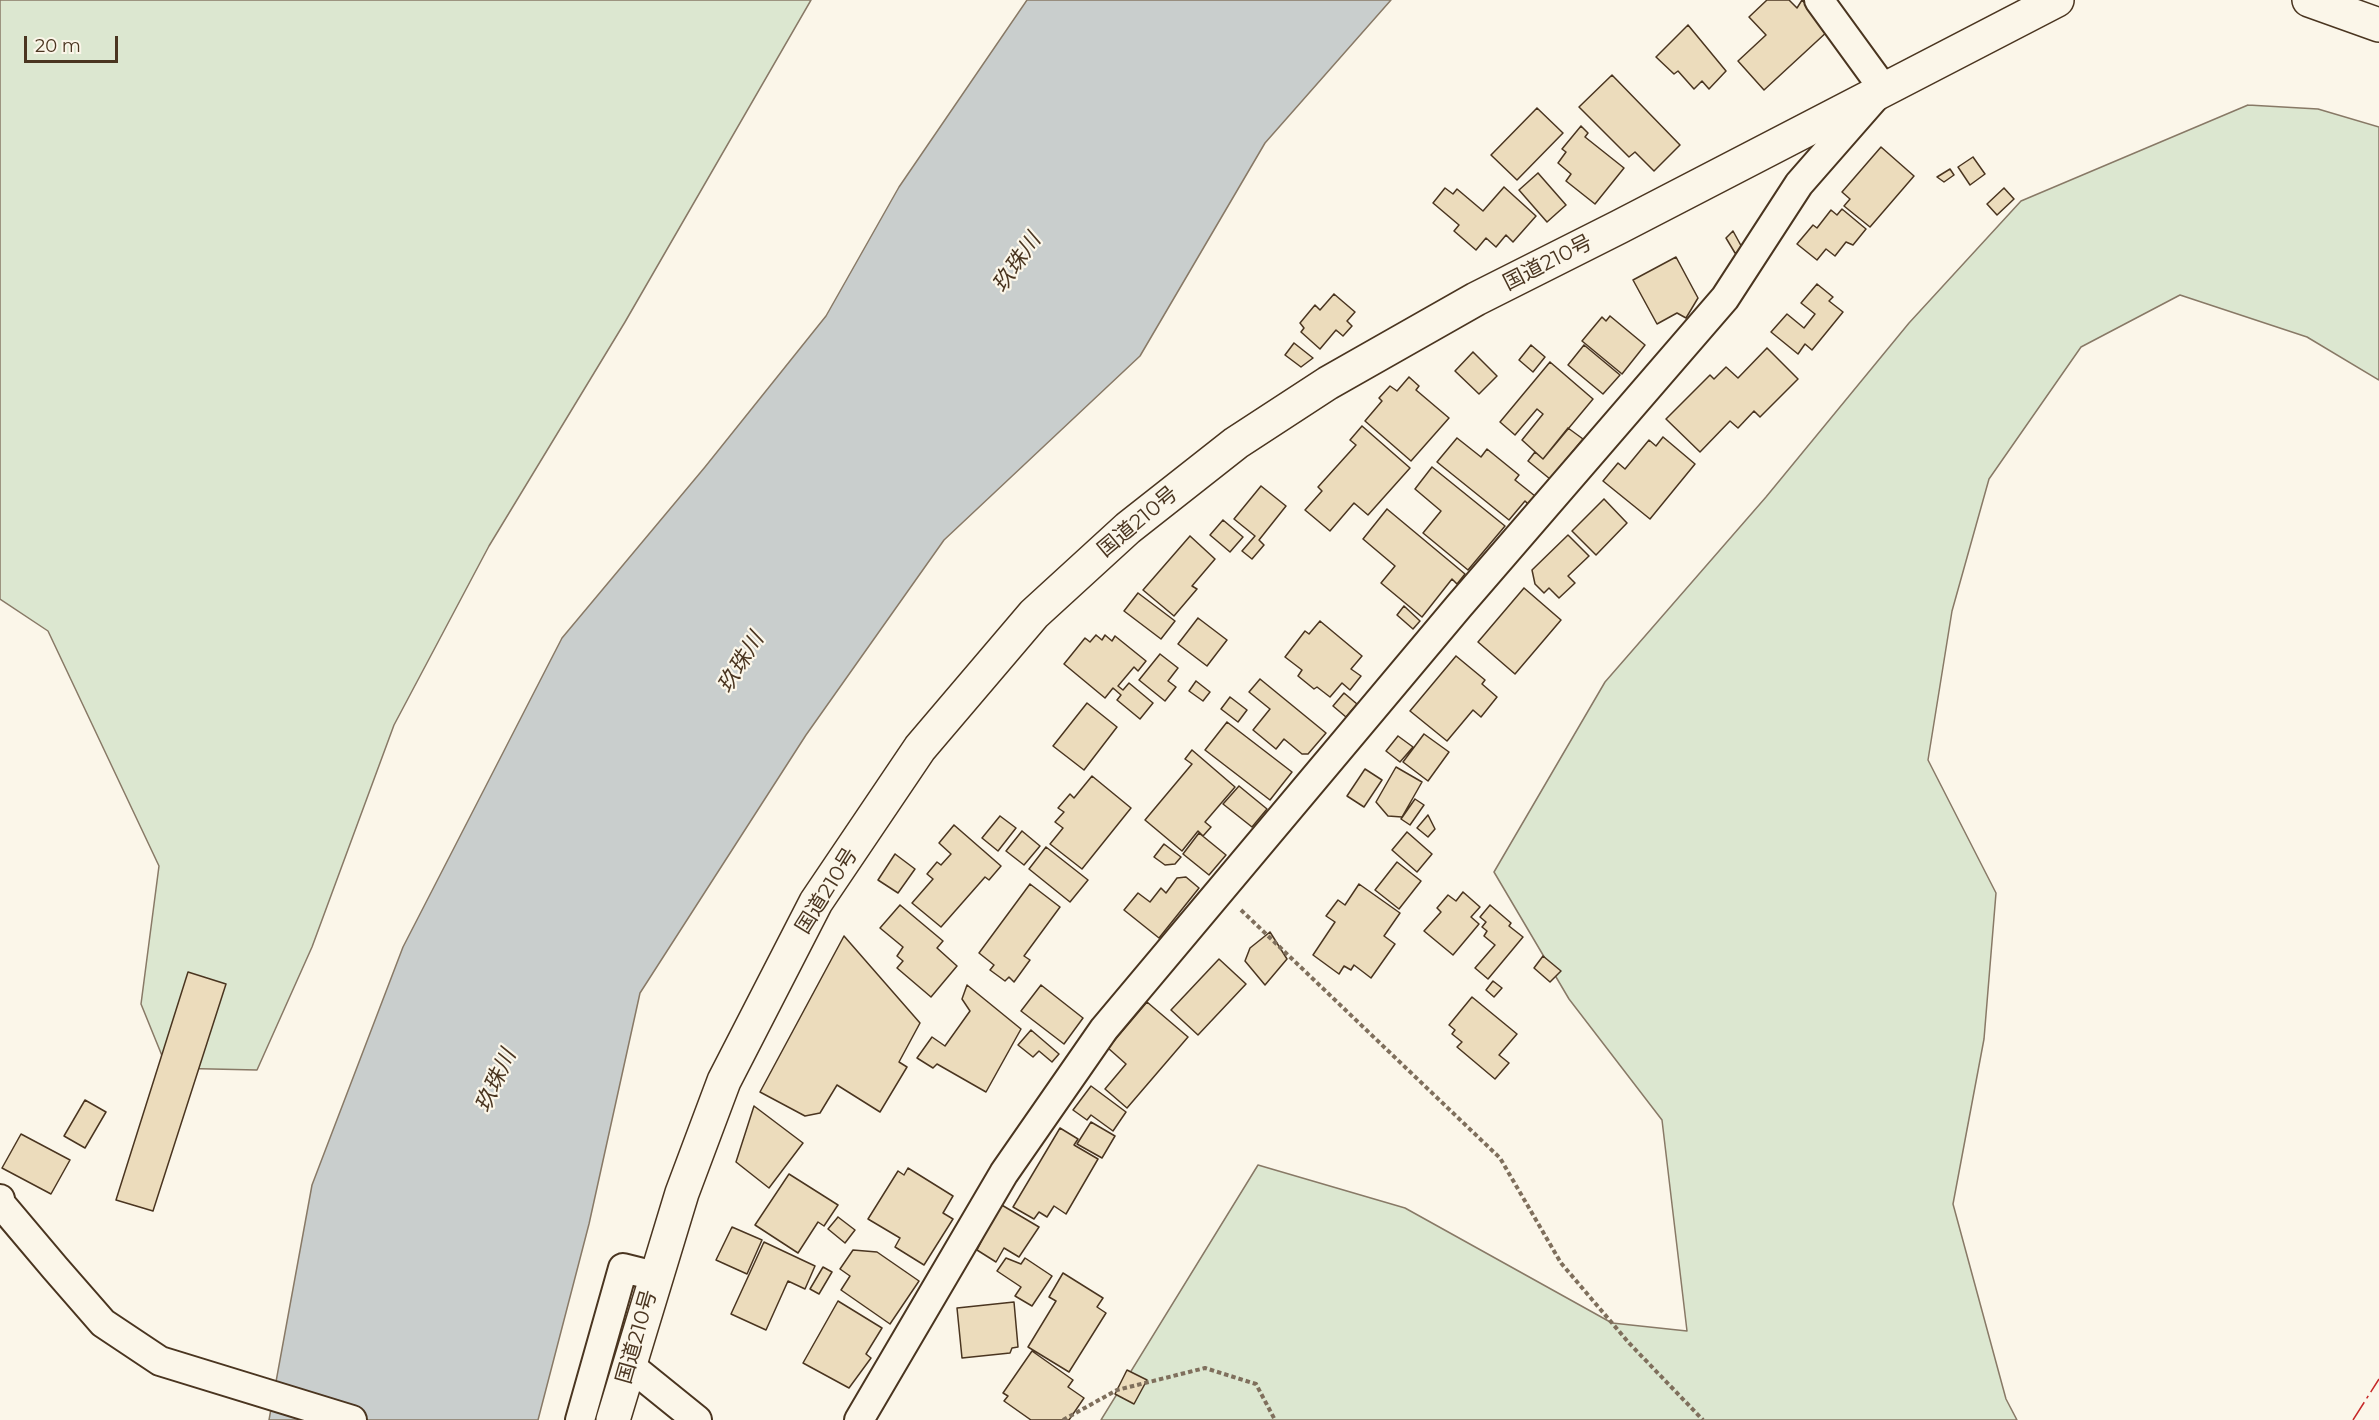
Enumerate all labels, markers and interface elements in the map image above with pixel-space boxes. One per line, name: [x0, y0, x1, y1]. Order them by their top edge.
scale bar: [27, 24, 122, 62]
text: 20 m: [35, 35, 81, 57]
water label: 玖珠川: [987, 228, 1047, 298]
street label: 国道210号: [1499, 230, 1597, 296]
street label: 国道210号: [1093, 481, 1183, 563]
water label: 玖珠川: [712, 628, 770, 698]
street label: 国道210号: [791, 843, 863, 939]
water label: 玖珠川: [470, 1046, 522, 1116]
street label: 国道210号: [612, 1287, 662, 1387]

